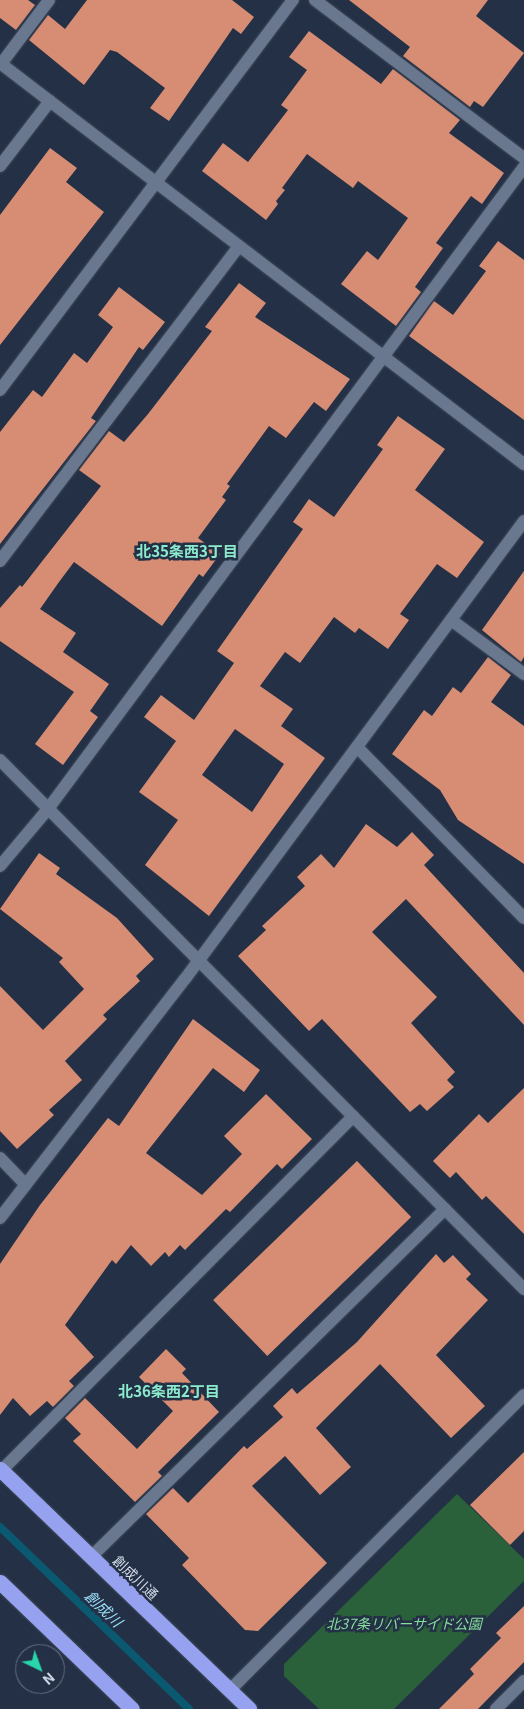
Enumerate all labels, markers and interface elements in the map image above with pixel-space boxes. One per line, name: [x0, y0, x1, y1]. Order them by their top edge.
district label: 北35条西3丁目: [136, 542, 238, 560]
district label: 北36条西2丁目: [118, 1382, 220, 1400]
street label: 創成川通: [110, 1552, 162, 1602]
water label: 創成川: [82, 1586, 126, 1630]
park label: 北37条リバーサイド公園: [326, 1615, 482, 1631]
north arrow: [15, 1644, 65, 1694]
text: N: [39, 1668, 60, 1690]

